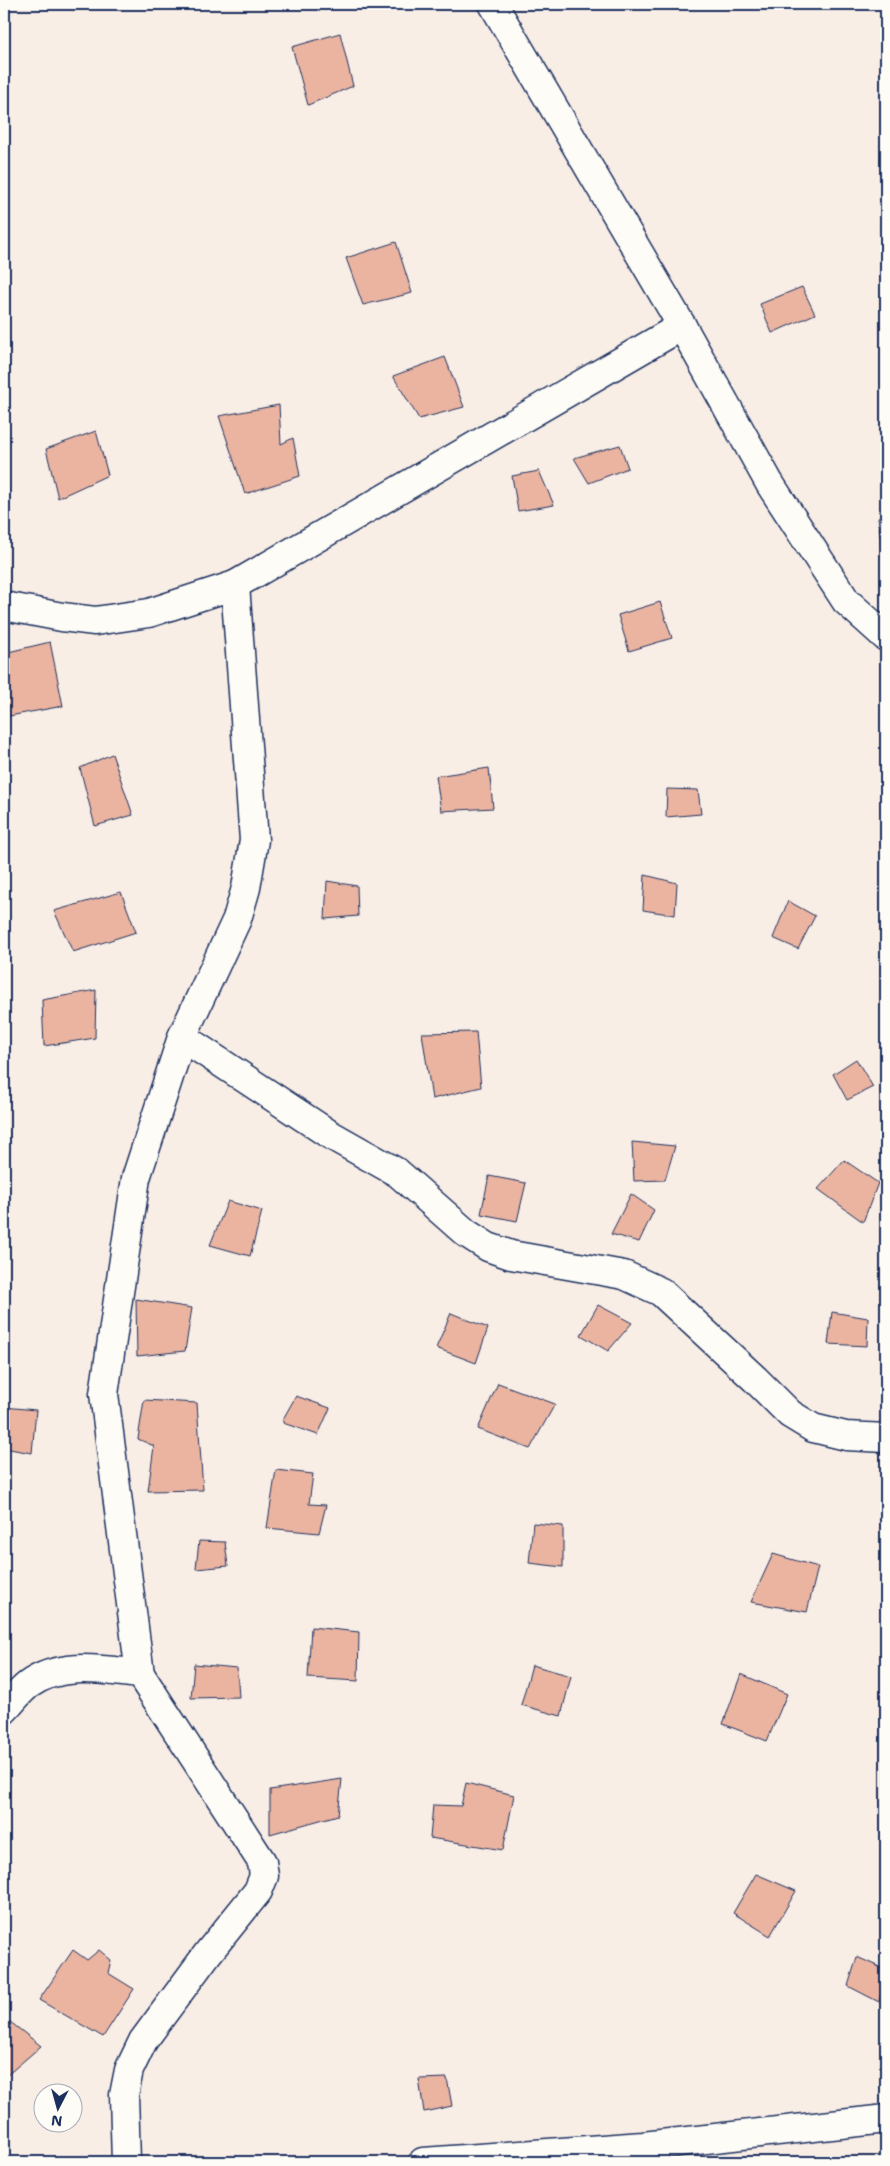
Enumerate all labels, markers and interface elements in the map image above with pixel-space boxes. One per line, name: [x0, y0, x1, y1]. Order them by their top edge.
north arrow: [32, 2084, 82, 2134]
text: N: [50, 2111, 63, 2130]

